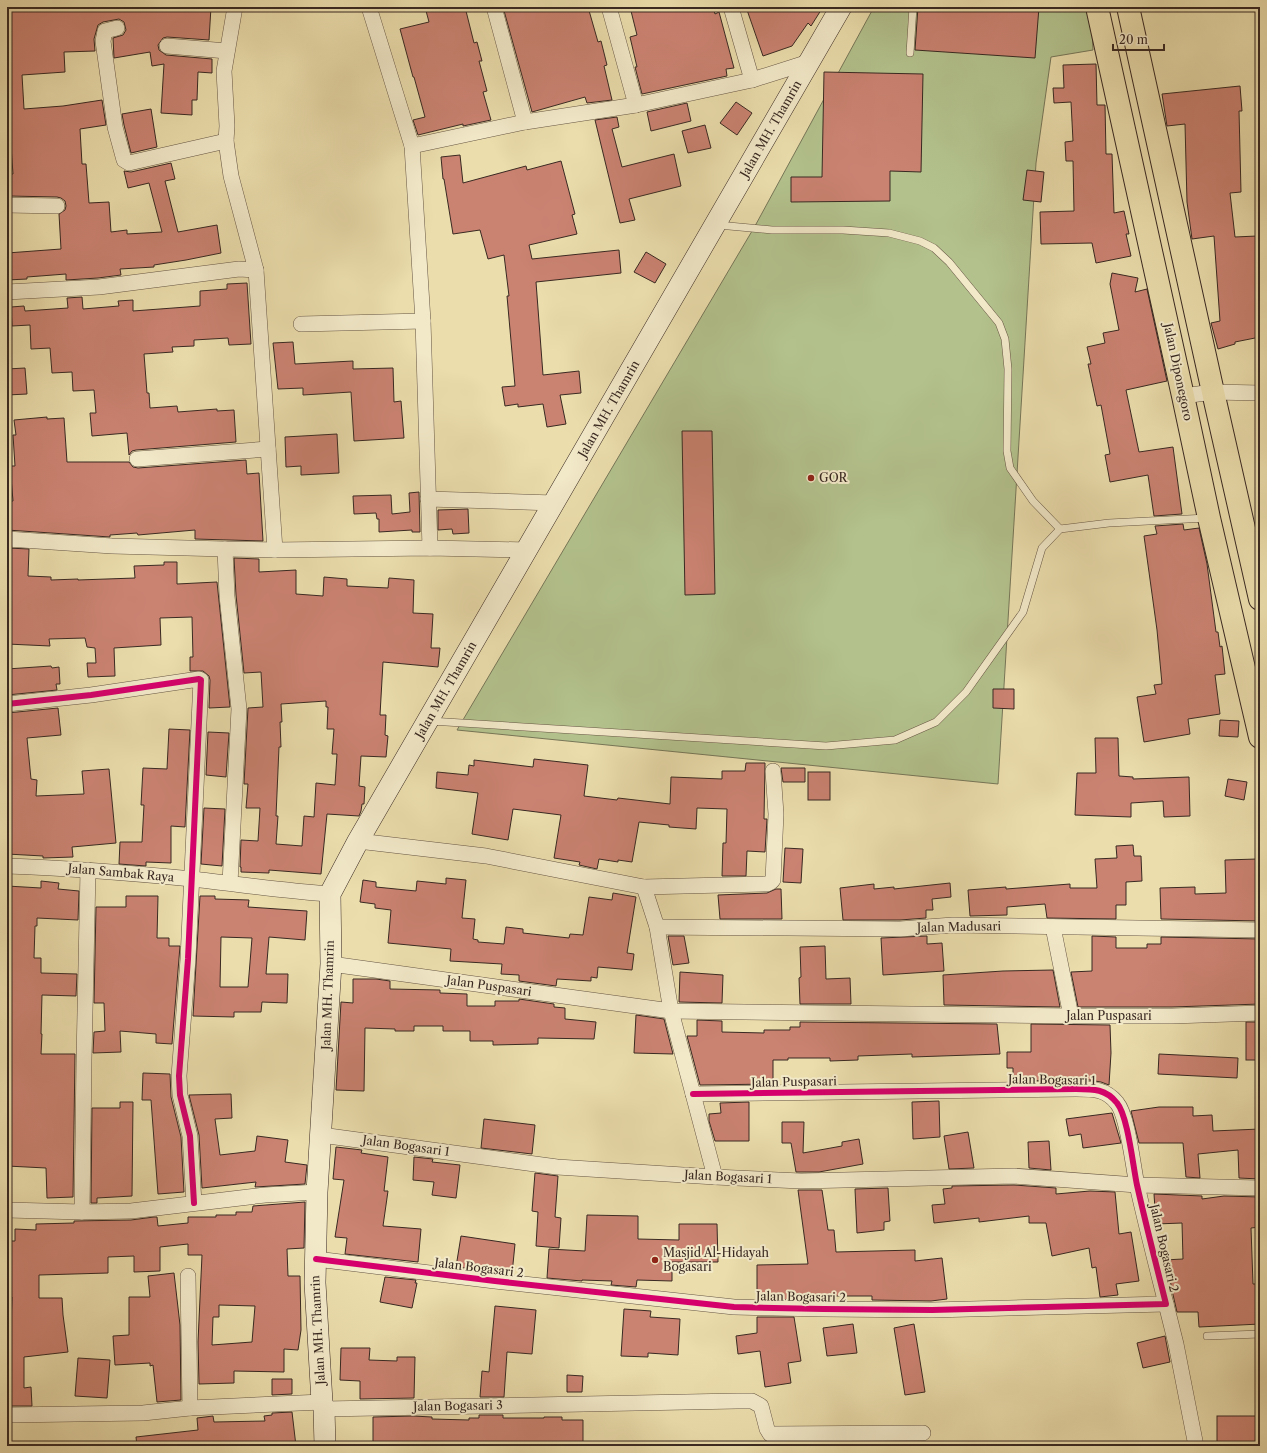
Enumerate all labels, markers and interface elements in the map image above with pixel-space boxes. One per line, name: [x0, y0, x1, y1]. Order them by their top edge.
scale bar: [1113, 26, 1164, 52]
text: 20 m: [1119, 32, 1148, 47]
street label: Jalan MH. Thamrin: [736, 77, 805, 182]
street label: Jalan Diponegoro: [1160, 320, 1196, 422]
street label: Jalan MH. Thamrin: [574, 357, 643, 462]
place label: GOR: [819, 470, 849, 485]
marker: GOR: [806, 473, 816, 483]
street label: Jalan MH. Thamrin: [411, 638, 480, 743]
street label: Jalan Sambak Raya: [65, 860, 175, 885]
street label: Jalan Madusari: [915, 918, 1002, 935]
street label: Jalan MH. Thamrin: [318, 939, 337, 1052]
street label: Jalan Puspasari: [444, 972, 533, 999]
street label: Jalan Puspasari: [1064, 1008, 1152, 1023]
street label: Jalan Bogasari 1: [1006, 1071, 1096, 1088]
street label: Jalan Puspasari: [749, 1073, 837, 1090]
street label: Jalan Bogasari 1: [360, 1132, 451, 1159]
street label: Jalan Bogasari 1: [682, 1167, 772, 1186]
street label: Jalan Bogasari 2: [1147, 1201, 1182, 1293]
place label: Masjid Al-Hidayah Bogasari: [663, 1245, 769, 1274]
street label: Jalan Bogasari 2: [432, 1254, 525, 1280]
marker: Masjid Al-Hidayah Bogasari: [650, 1255, 660, 1265]
street label: Jalan MH. Thamrin: [307, 1274, 328, 1387]
street label: Jalan Bogasari 2: [754, 1288, 846, 1305]
street label: Jalan Bogasari 3: [411, 1397, 503, 1414]

